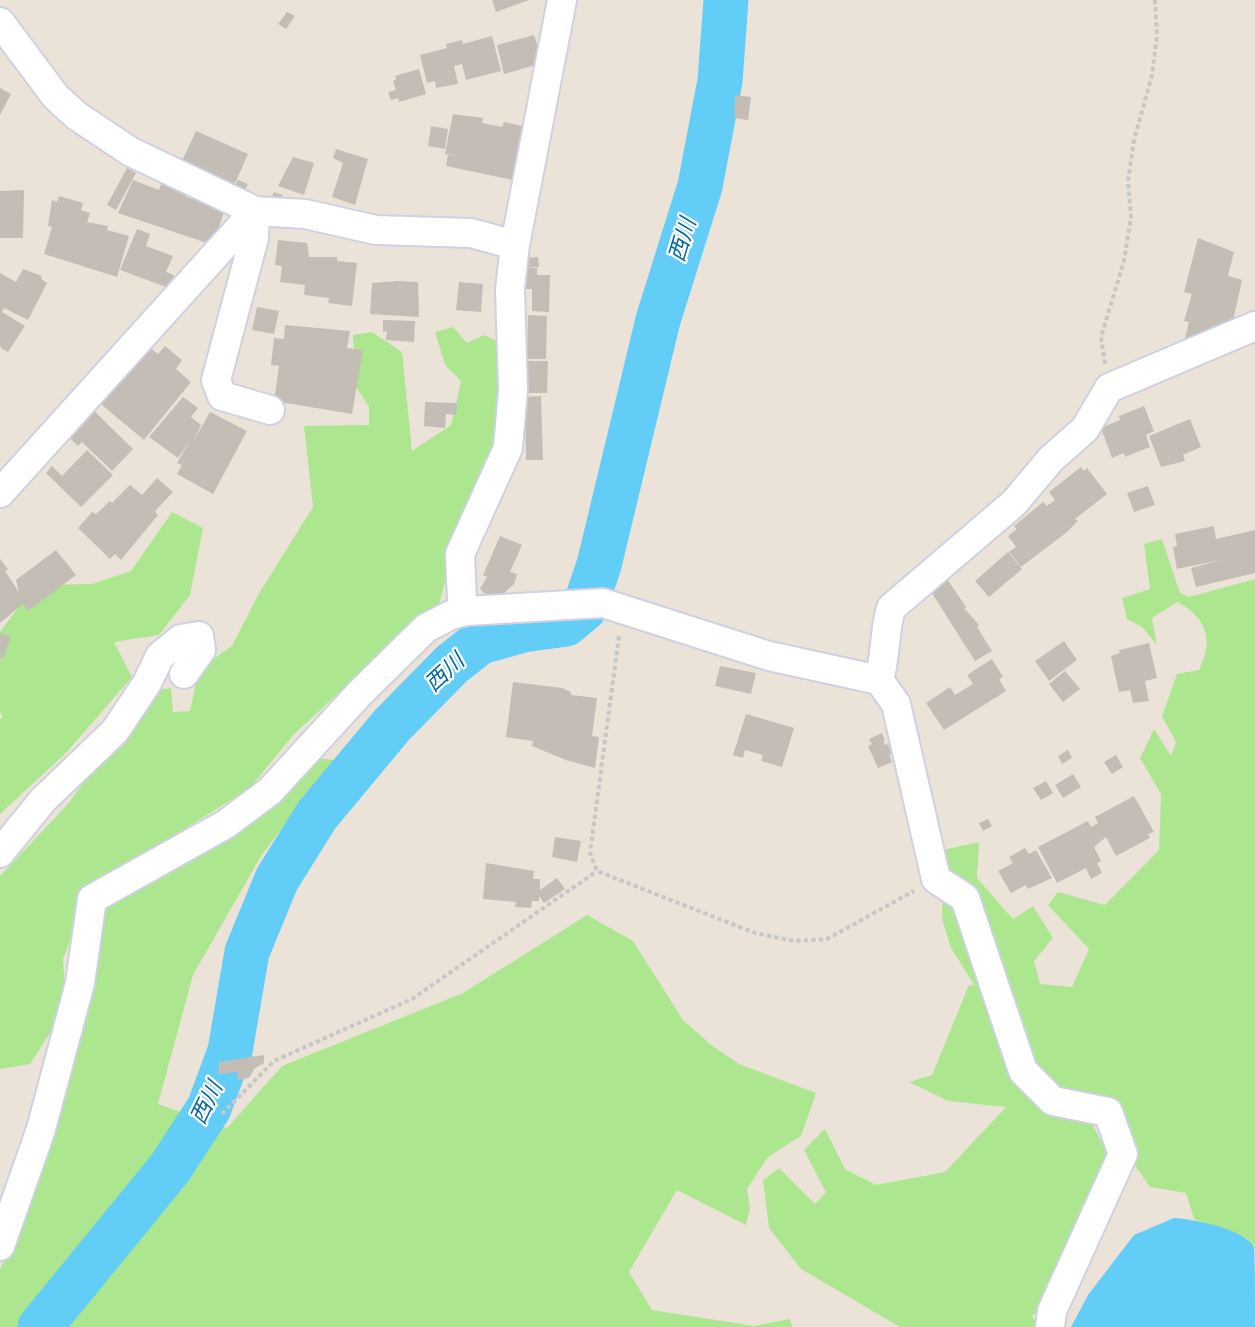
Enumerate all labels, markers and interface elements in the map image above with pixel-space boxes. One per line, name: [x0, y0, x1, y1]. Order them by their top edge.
water label: 西川: [664, 215, 702, 265]
water label: 西川: [420, 648, 470, 698]
water label: 西川: [185, 1077, 229, 1129]

